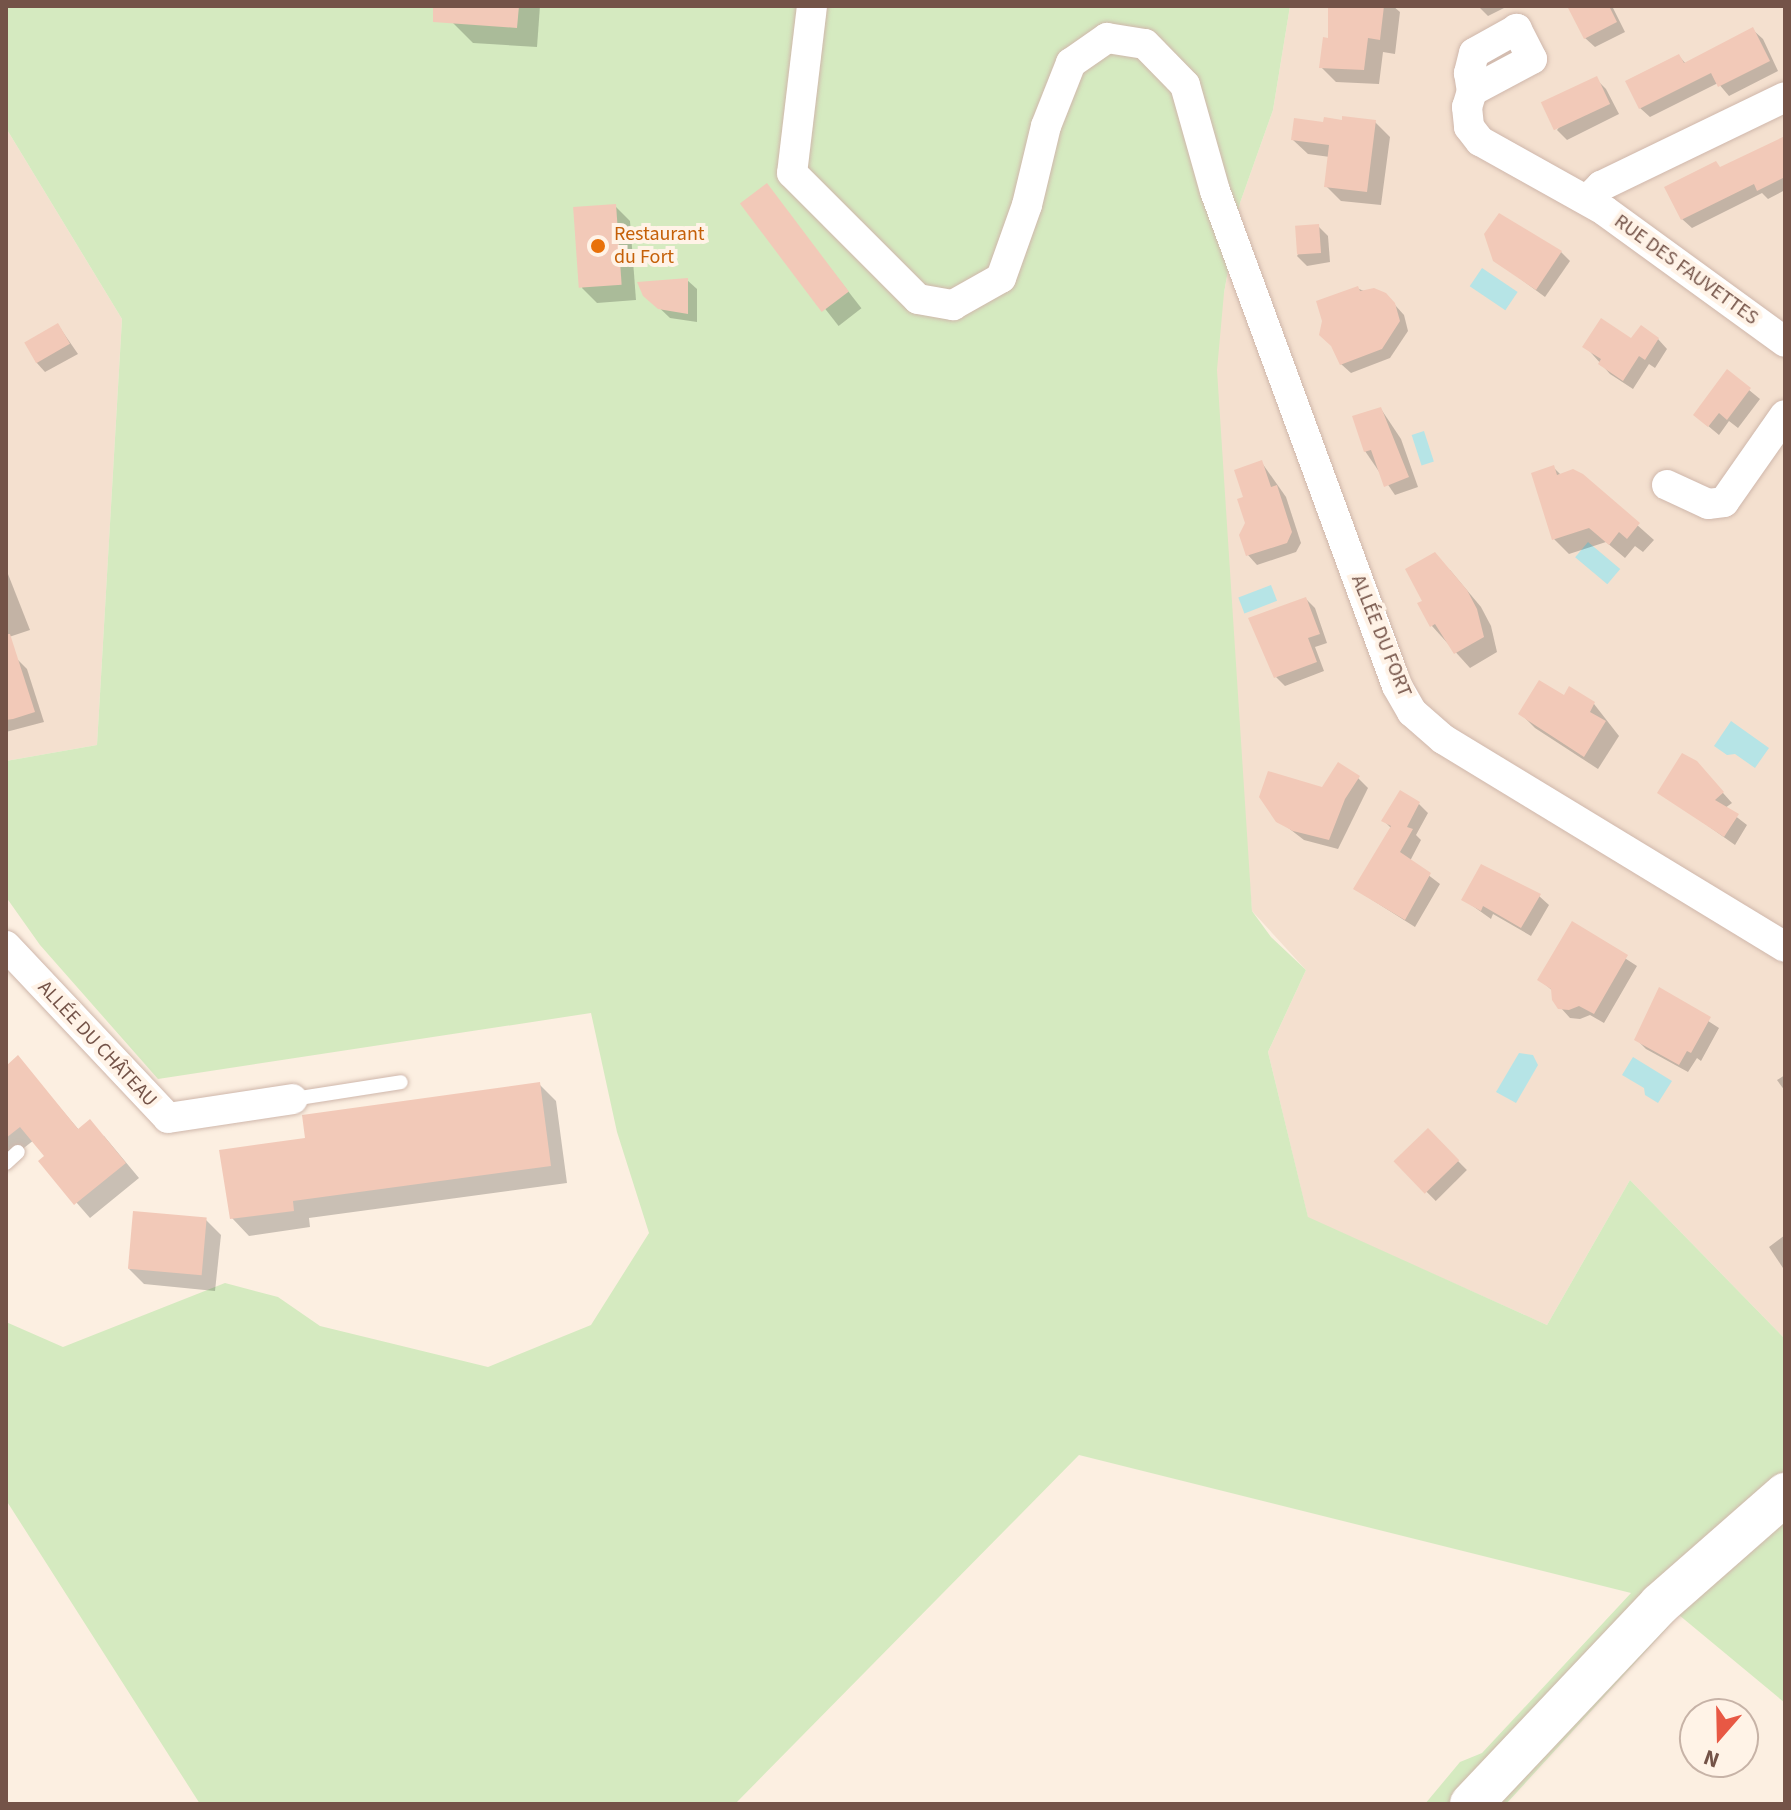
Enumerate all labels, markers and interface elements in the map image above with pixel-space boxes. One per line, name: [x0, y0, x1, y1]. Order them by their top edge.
street label: RUE DES FAUVETTES: [1609, 210, 1763, 330]
place label: Restaurant du Fort: [614, 222, 705, 269]
marker: Restaurant du Fort: [589, 237, 607, 255]
street label: ALLÉE DU FORT: [1346, 572, 1416, 700]
street label: ALLÉE DU CHÂTEAU: [32, 976, 162, 1112]
north arrow: [1679, 1698, 1759, 1778]
text: N: [1699, 1741, 1724, 1776]

